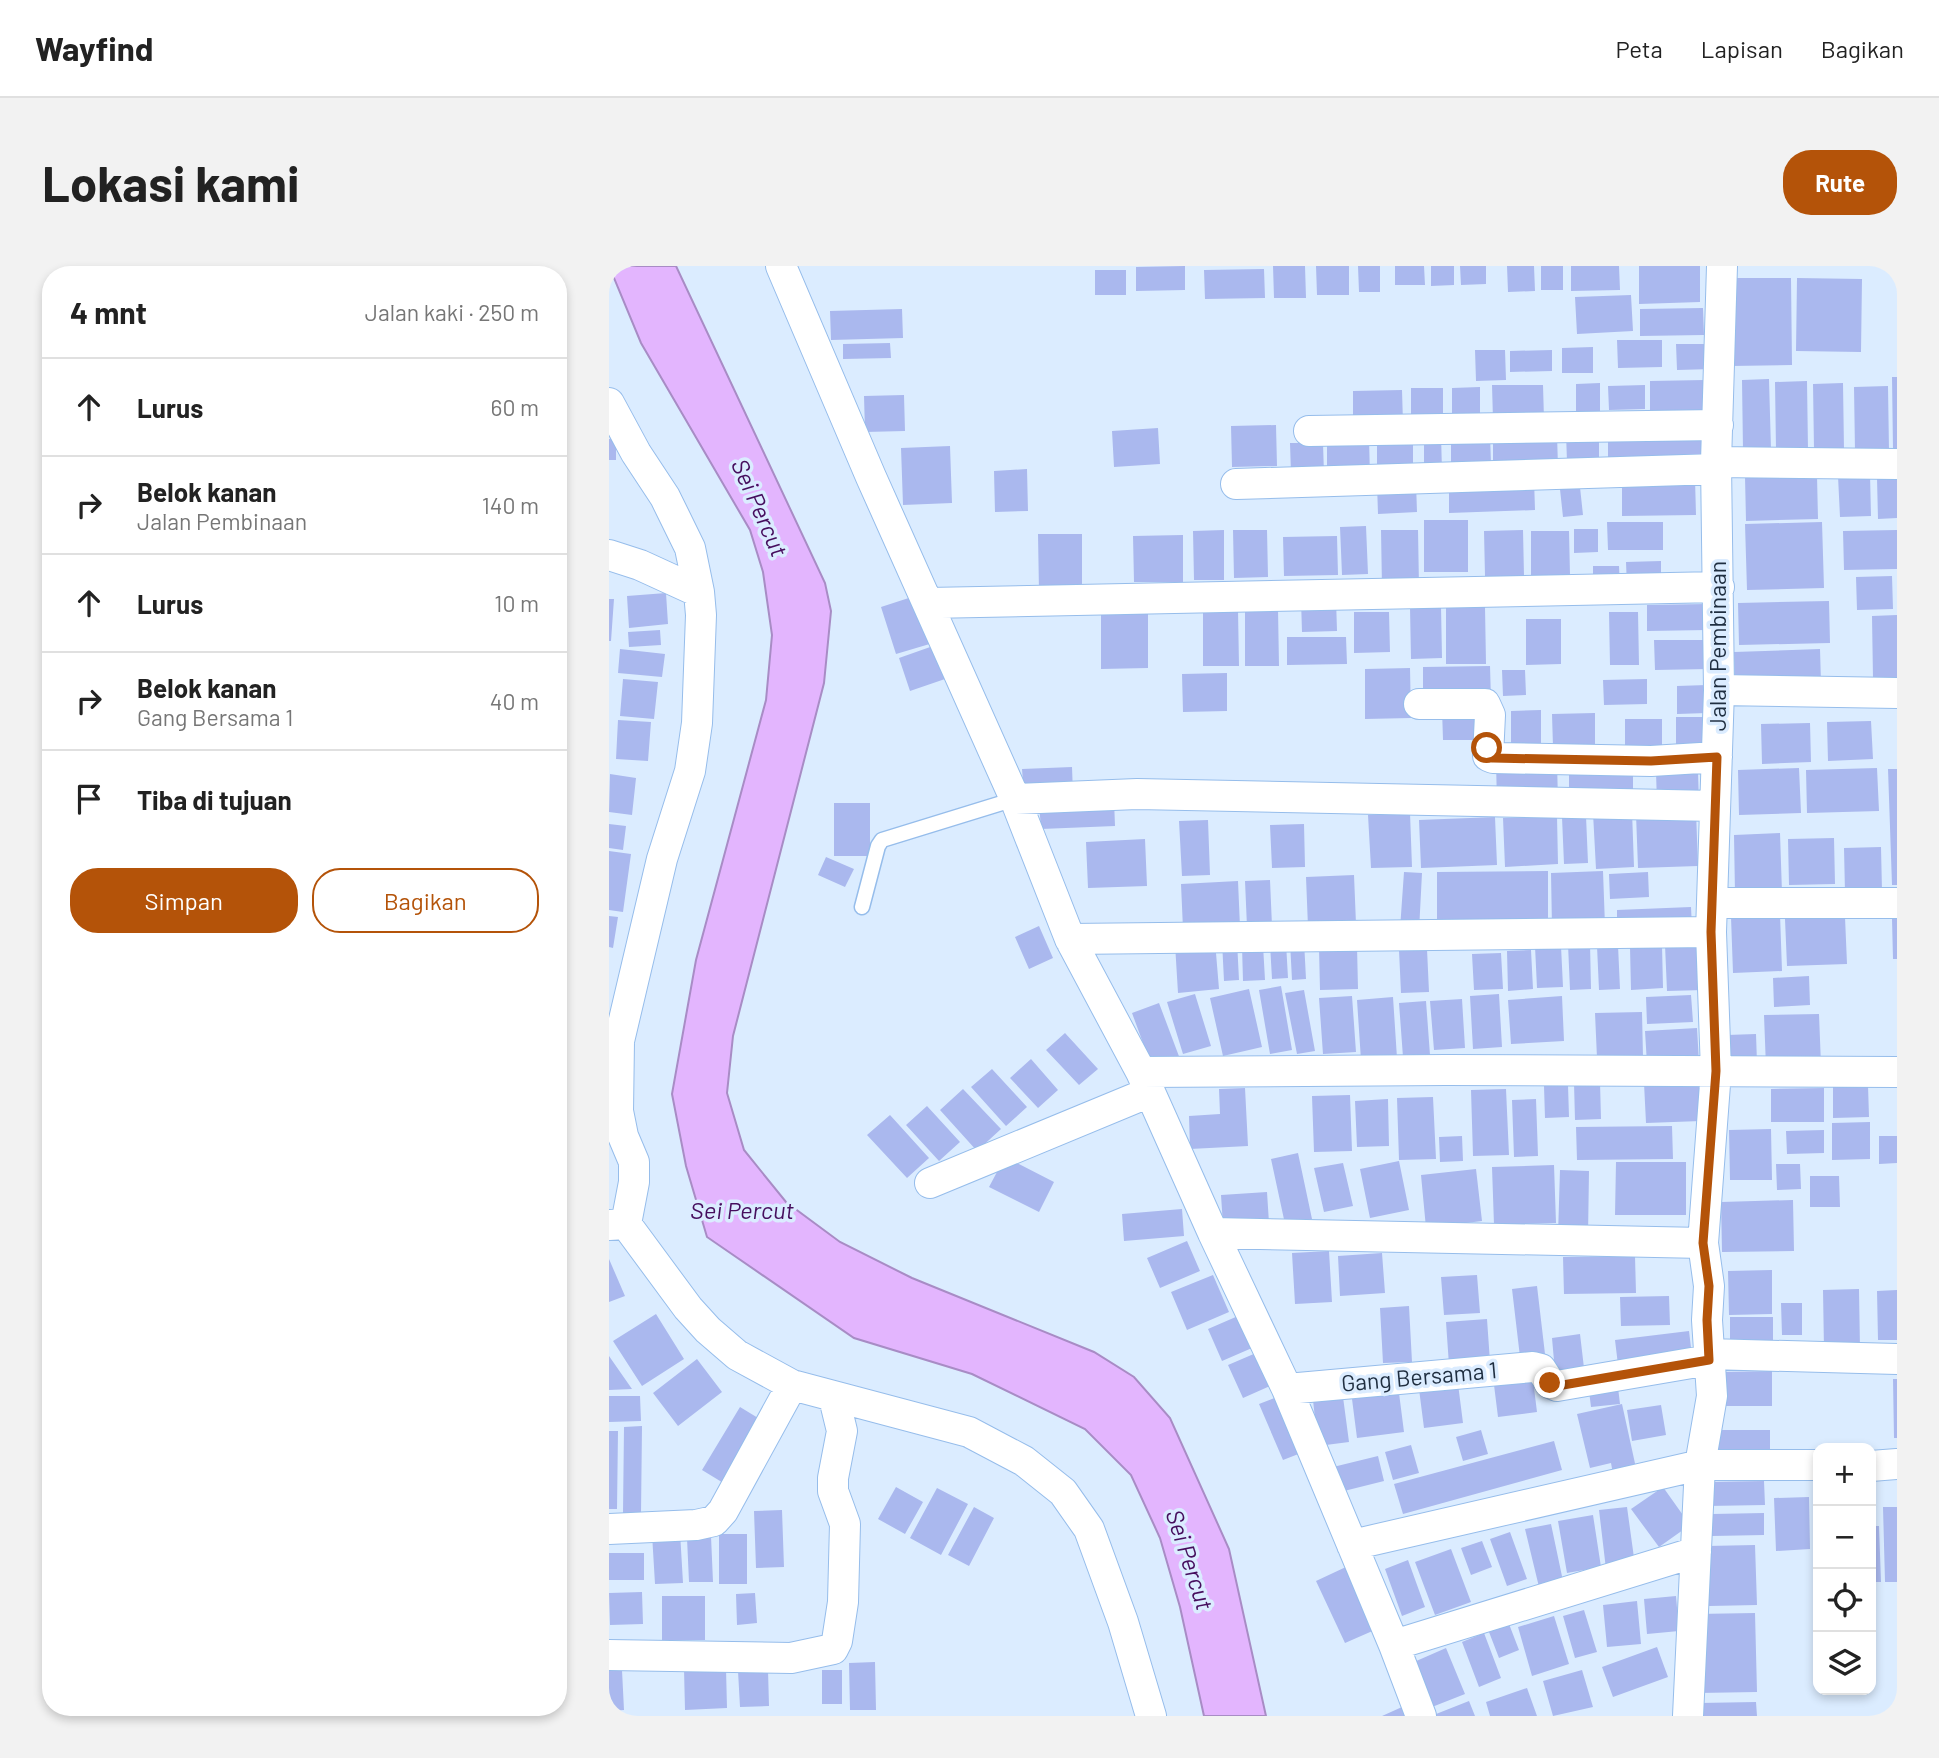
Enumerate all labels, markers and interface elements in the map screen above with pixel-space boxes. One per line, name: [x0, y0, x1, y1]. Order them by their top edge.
text: Wayfind: [35, 28, 153, 68]
text: Peta: [1615, 34, 1663, 63]
text: Lapisan: [1701, 34, 1783, 63]
text: Bagikan: [1821, 34, 1904, 63]
button: Rute: [1783, 150, 1897, 215]
text: Lokasi kami: [42, 153, 299, 212]
text: 4 mnt: [70, 294, 147, 330]
text: Jalan kaki · 250 m: [365, 298, 539, 326]
icon: ahead: [70, 388, 108, 426]
text: Lurus: [137, 392, 203, 423]
text: 60 m: [491, 393, 539, 421]
water label: Sei Percut: [726, 454, 795, 561]
text: Belok kanan: [137, 476, 276, 507]
icon: right: [70, 486, 108, 524]
text: 140 m: [482, 491, 539, 519]
text: Jalan Pembinaan: [137, 507, 307, 535]
street label: Jalan Pembinaan: [1703, 561, 1731, 731]
icon: ahead: [70, 584, 108, 622]
text: Lurus: [137, 588, 203, 619]
text: 10 m: [494, 589, 539, 617]
text: Belok kanan: [137, 672, 276, 703]
icon: right: [70, 682, 108, 720]
text: 40 m: [490, 687, 539, 715]
text: Gang Bersama 1: [137, 703, 293, 731]
route start: [1471, 732, 1502, 763]
icon: arrive: [70, 780, 108, 818]
text: Tiba di tujuan: [137, 784, 292, 815]
button: Simpan: [70, 868, 298, 933]
button: Bagikan: [312, 868, 539, 933]
water label: Sei Percut: [690, 1195, 794, 1224]
street label: Gang Bersama 1: [1340, 1355, 1498, 1397]
route end: [1534, 1367, 1565, 1398]
map controls: [1813, 1443, 1876, 1695]
button: +: [1813, 1443, 1876, 1506]
water label: Sei Percut: [1161, 1506, 1220, 1614]
button: −: [1813, 1506, 1876, 1569]
button: locate: [1813, 1569, 1876, 1632]
button: layers: [1813, 1632, 1876, 1695]

